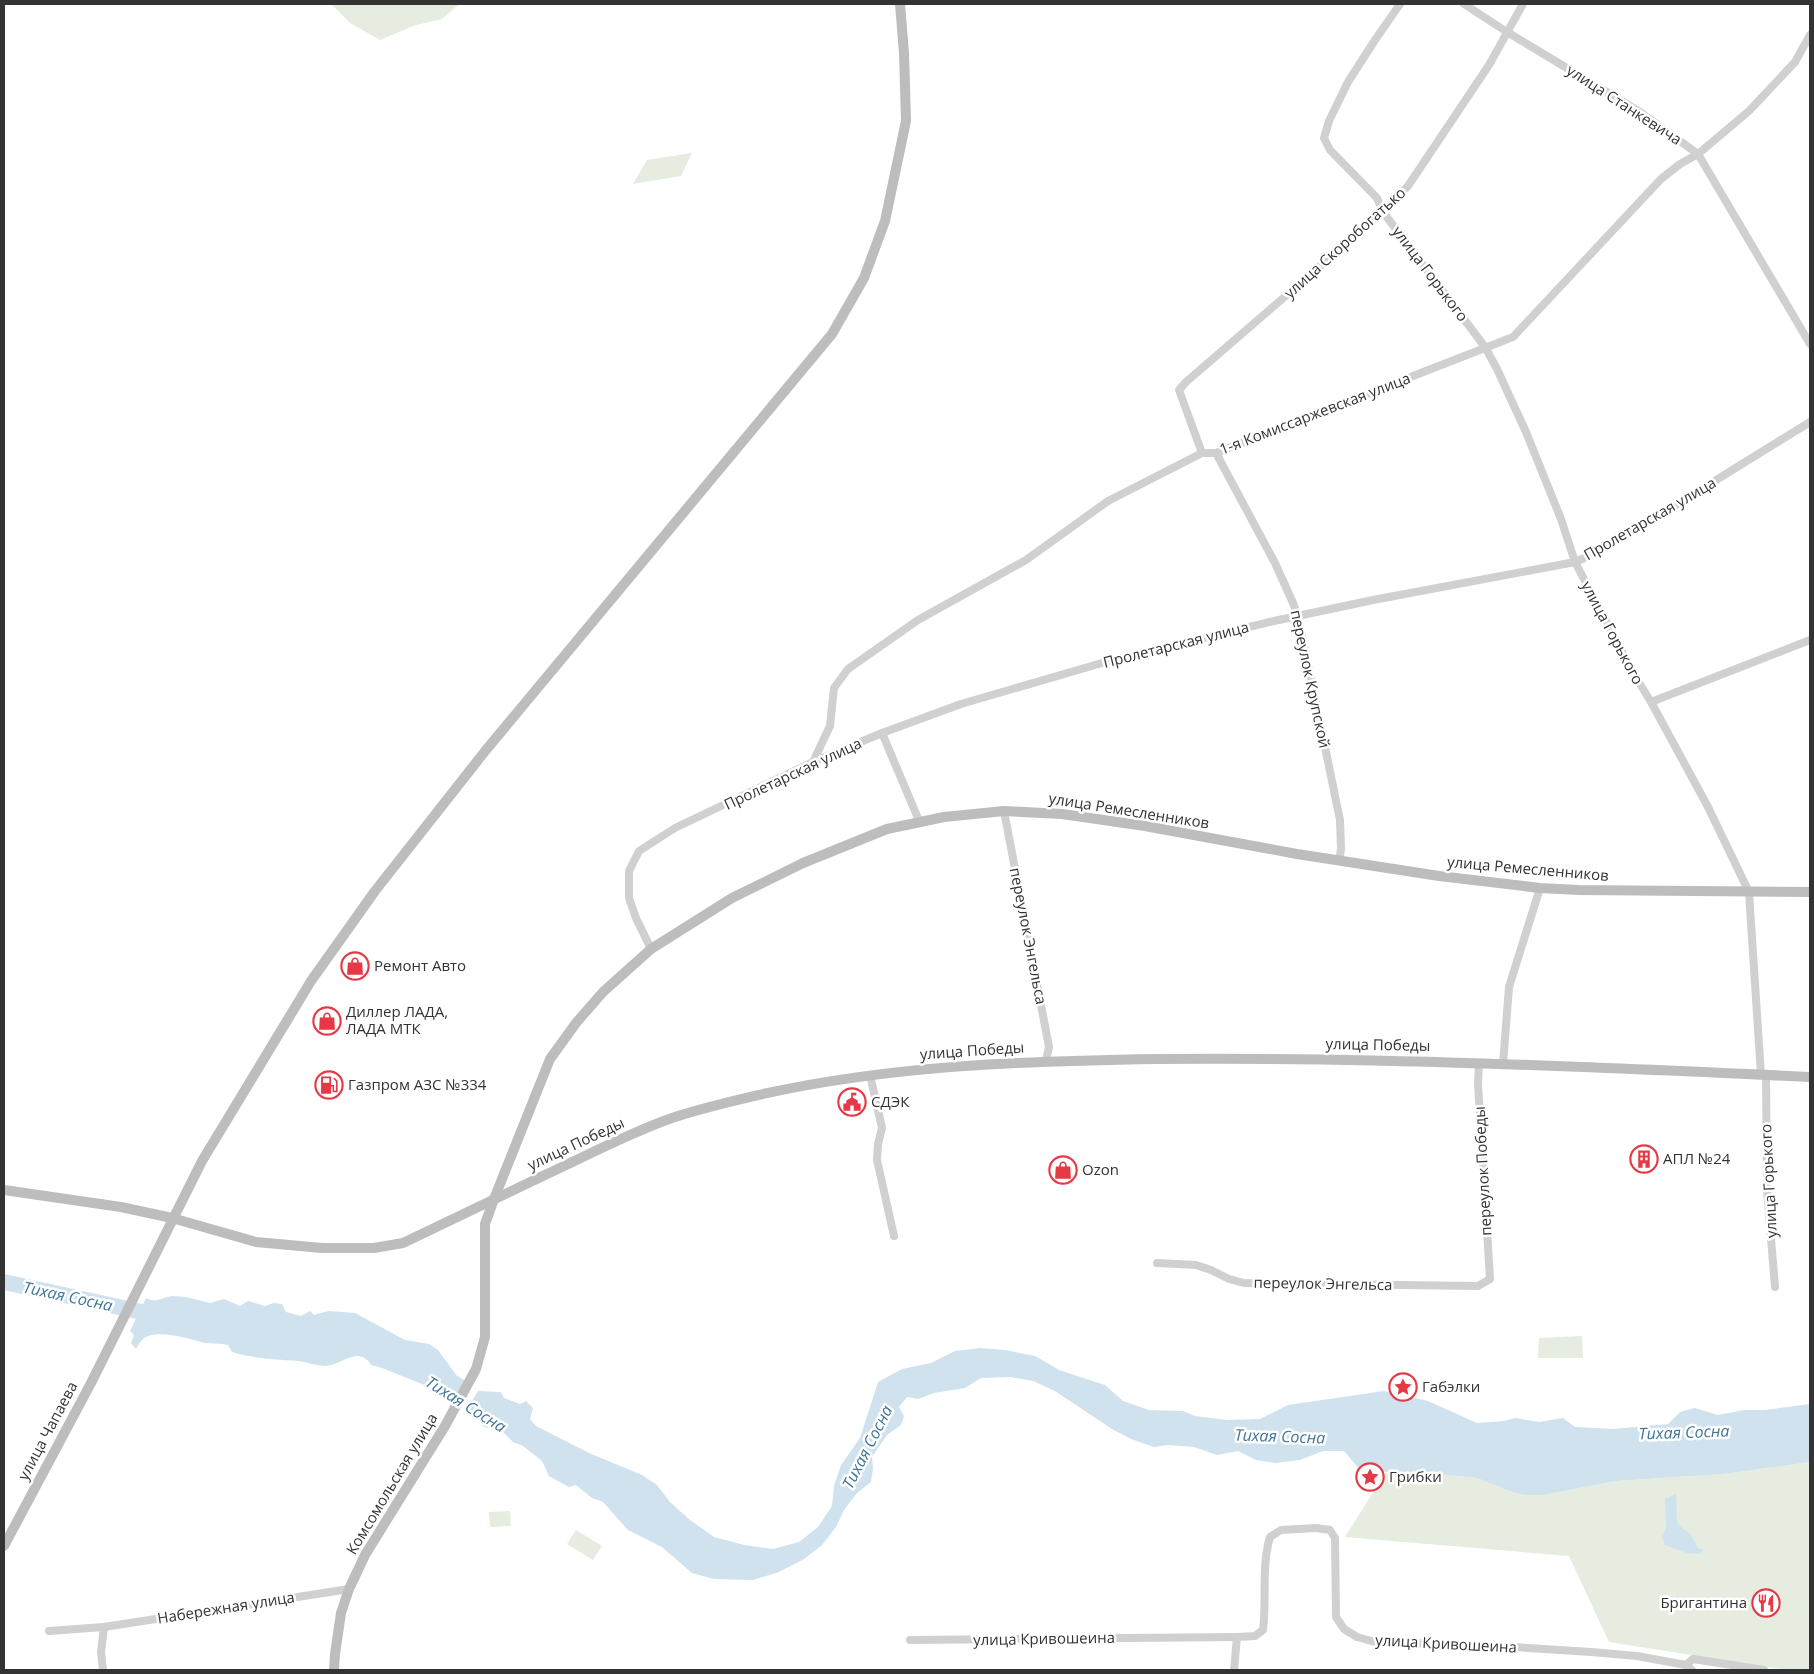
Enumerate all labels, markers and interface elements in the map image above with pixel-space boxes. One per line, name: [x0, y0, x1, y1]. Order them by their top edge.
street label: улица Станкевича: [1563, 59, 1686, 149]
street label: улица Скоробогатько: [1279, 182, 1409, 302]
street label: улица Горького: [1388, 222, 1473, 325]
street label: 1-я Комиссаржевская улица: [1216, 367, 1413, 459]
street label: Пролетарская улица: [1580, 472, 1719, 564]
street label: улица Горького: [1577, 577, 1649, 688]
street label: переулок Крупской: [1287, 608, 1335, 750]
street label: Пролетарская улица: [1101, 616, 1251, 672]
street label: Пролетарская улица: [721, 732, 865, 814]
street label: улица Ремесленников: [1047, 787, 1211, 833]
street label: улица Ремесленников: [1446, 851, 1610, 885]
street label: переулок Энгельса: [1006, 866, 1052, 1006]
shop icon: Ремонт Авто: [340, 951, 370, 981]
place label: Ремонт Авто: [374, 955, 466, 975]
place label: Диллер ЛАДА, ЛАДА МТК: [346, 1001, 448, 1038]
shop icon: Диллер ЛАДА, ЛАДА МТК: [312, 1006, 342, 1036]
street label: улица Победы: [1326, 1033, 1431, 1055]
street label: улица Победы: [919, 1036, 1025, 1064]
fuel station icon: Газпром АЗС №334: [314, 1070, 344, 1100]
place label: Газпром АЗС №334: [348, 1074, 487, 1094]
public building icon: СДЭК: [837, 1087, 867, 1117]
place label: СДЭК: [871, 1091, 910, 1111]
street label: переулок Победы: [1469, 1106, 1495, 1236]
street label: улица Победы: [524, 1112, 627, 1174]
street label: улица Горького: [1755, 1123, 1781, 1239]
building icon: АПЛ №24: [1629, 1144, 1659, 1174]
place label: АПЛ №24: [1663, 1148, 1731, 1168]
shop icon: Ozon: [1048, 1155, 1078, 1185]
place label: Ozon: [1082, 1159, 1119, 1179]
street label: переулок Энгельса: [1253, 1272, 1393, 1294]
water label: Тихая Сосна: [21, 1276, 115, 1316]
water label: Тихая Сосна: [422, 1371, 510, 1437]
place icon: Габэлки: [1388, 1372, 1418, 1402]
place label: Габэлки: [1422, 1376, 1480, 1396]
street label: улица Чапаева: [13, 1378, 82, 1483]
water label: Тихая Сосна: [837, 1402, 897, 1492]
street label: Комсомольская улица: [341, 1409, 441, 1558]
water label: Тихая Сосна: [1638, 1419, 1730, 1445]
water label: Тихая Сосна: [1234, 1423, 1326, 1449]
place icon: Грибки: [1355, 1462, 1385, 1492]
place label: Грибки: [1389, 1466, 1442, 1486]
street label: Набережная улица: [156, 1586, 296, 1628]
restaurant icon: Бригантина: [1751, 1588, 1781, 1618]
place label: Бригантина: [1660, 1592, 1747, 1612]
street label: улица Кривошеина: [973, 1627, 1115, 1649]
street label: улица Кривошеина: [1375, 1629, 1517, 1657]

